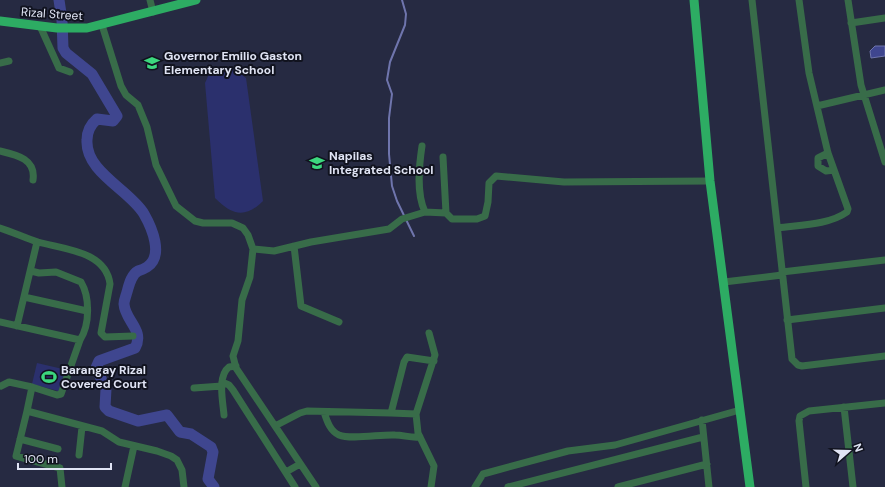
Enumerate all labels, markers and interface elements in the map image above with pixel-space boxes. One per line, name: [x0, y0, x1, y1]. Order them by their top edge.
street label: Rizal Street: [21, 4, 84, 24]
place label: Governor Emilio Gaston Elementary School: [164, 48, 302, 78]
school or university icon: Governor Emilio Gaston Elementary School: [143, 54, 161, 72]
place label: Napilas Integrated School: [329, 148, 434, 178]
school or university icon: Napilas Integrated School: [308, 154, 326, 172]
place label: Barangay Rizal Covered Court: [61, 362, 147, 392]
sports icon: Barangay Rizal Covered Court: [40, 368, 58, 386]
north arrow: [829, 431, 869, 471]
text: N: [850, 441, 866, 454]
scale bar: [18, 445, 111, 471]
text: 100 m: [24, 451, 58, 467]

